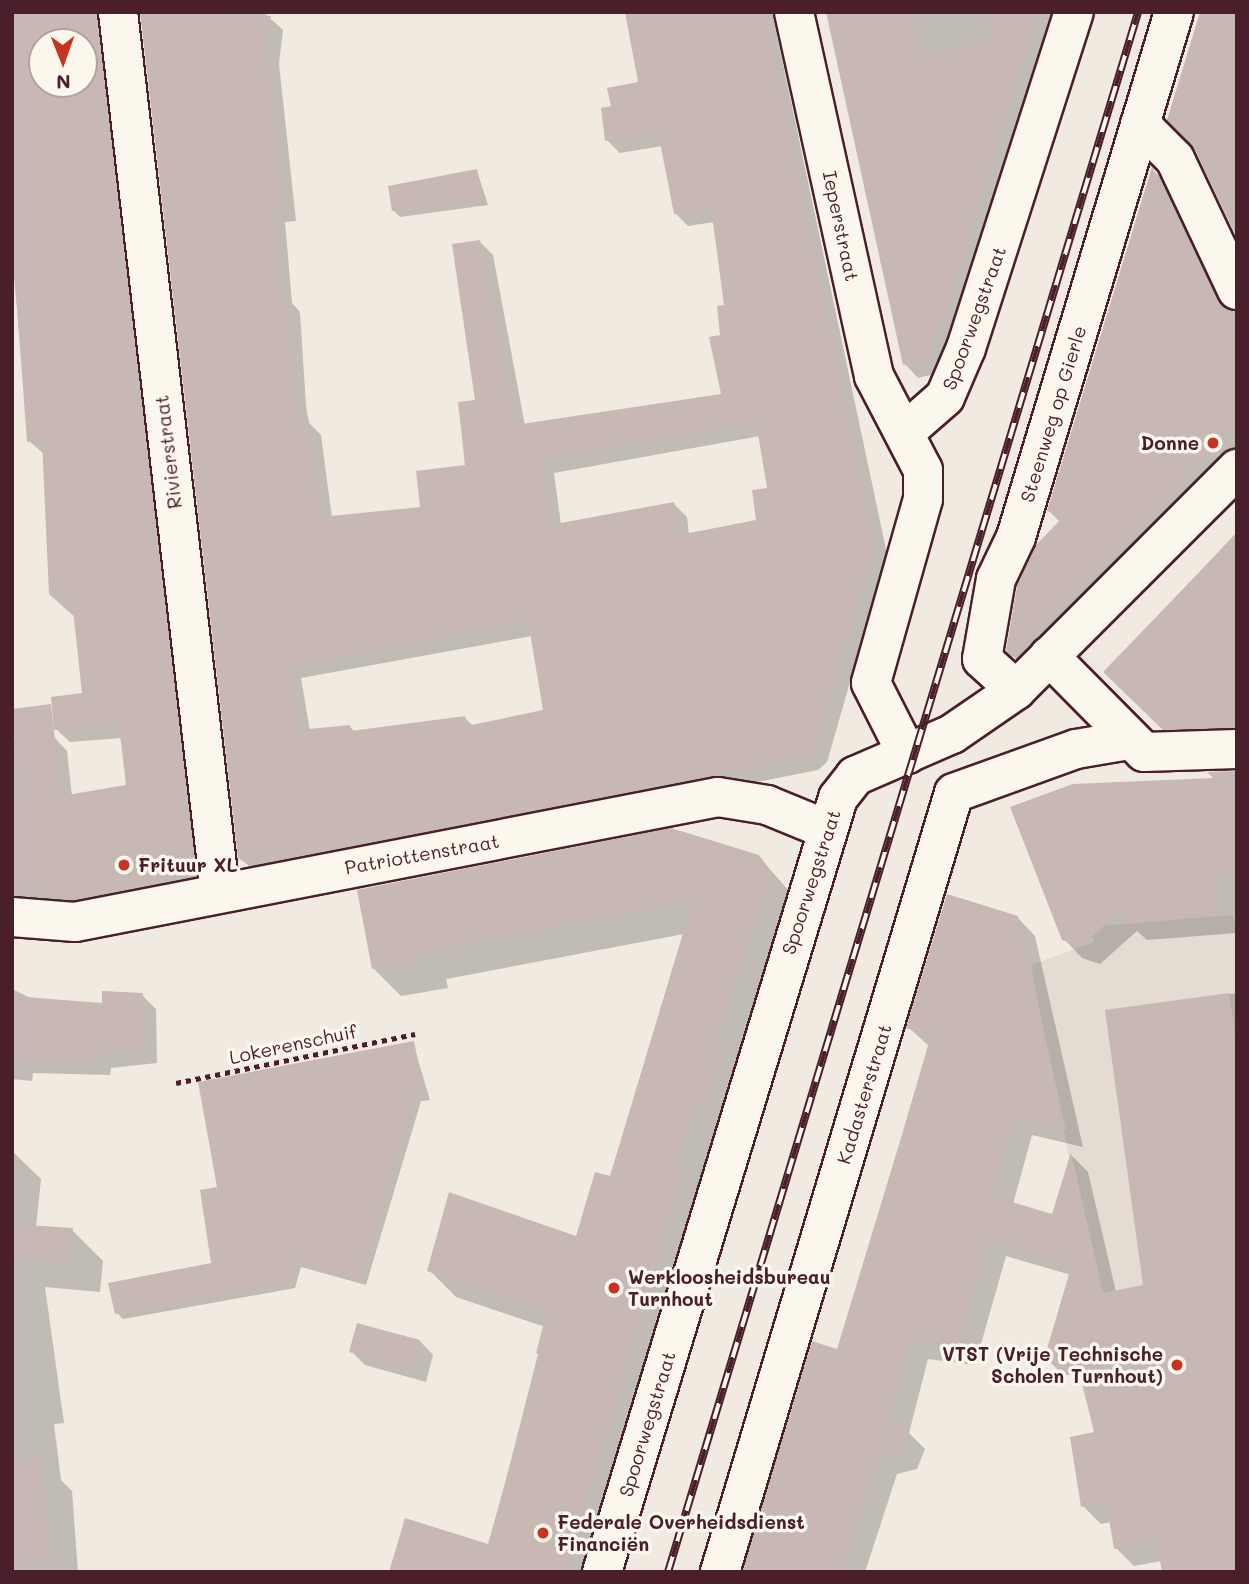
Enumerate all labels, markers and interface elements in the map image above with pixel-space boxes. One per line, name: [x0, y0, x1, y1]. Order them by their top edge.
north arrow: [28, 28, 98, 98]
text: N: [56, 70, 71, 95]
street label: Ieperstraat: [818, 169, 864, 283]
street label: Spoorwegstraat: [937, 243, 1011, 393]
street label: Steenweg op Gierle: [1015, 323, 1091, 505]
street label: Rivierstraat: [150, 394, 186, 510]
place label: Donne: [1141, 432, 1199, 454]
marker: Donne: [1205, 435, 1221, 451]
street label: Spoorwegstraat: [777, 807, 845, 957]
street label: Patriottenstraat: [343, 829, 501, 879]
place label: Frituur XL: [138, 854, 237, 876]
marker: Frituur XL: [116, 857, 132, 873]
street label: Lokerenschuif: [227, 1019, 359, 1069]
street label: Kadasterstraat: [832, 1021, 896, 1167]
place label: Werkloosheidsbureau Turnhout: [628, 1266, 831, 1310]
marker: Werkloosheidsbureau Turnhout: [606, 1280, 622, 1296]
place label: VTST (Vrije Technische Scholen Turnhout): [942, 1343, 1163, 1387]
street label: Spoorwegstraat: [614, 1348, 680, 1500]
marker: VTST (Vrije Technische Scholen Turnhout): [1169, 1357, 1185, 1373]
place label: Federale Overheidsdienst Financiën: [557, 1511, 805, 1555]
marker: Federale Overheidsdienst Financiën: [535, 1525, 551, 1541]

